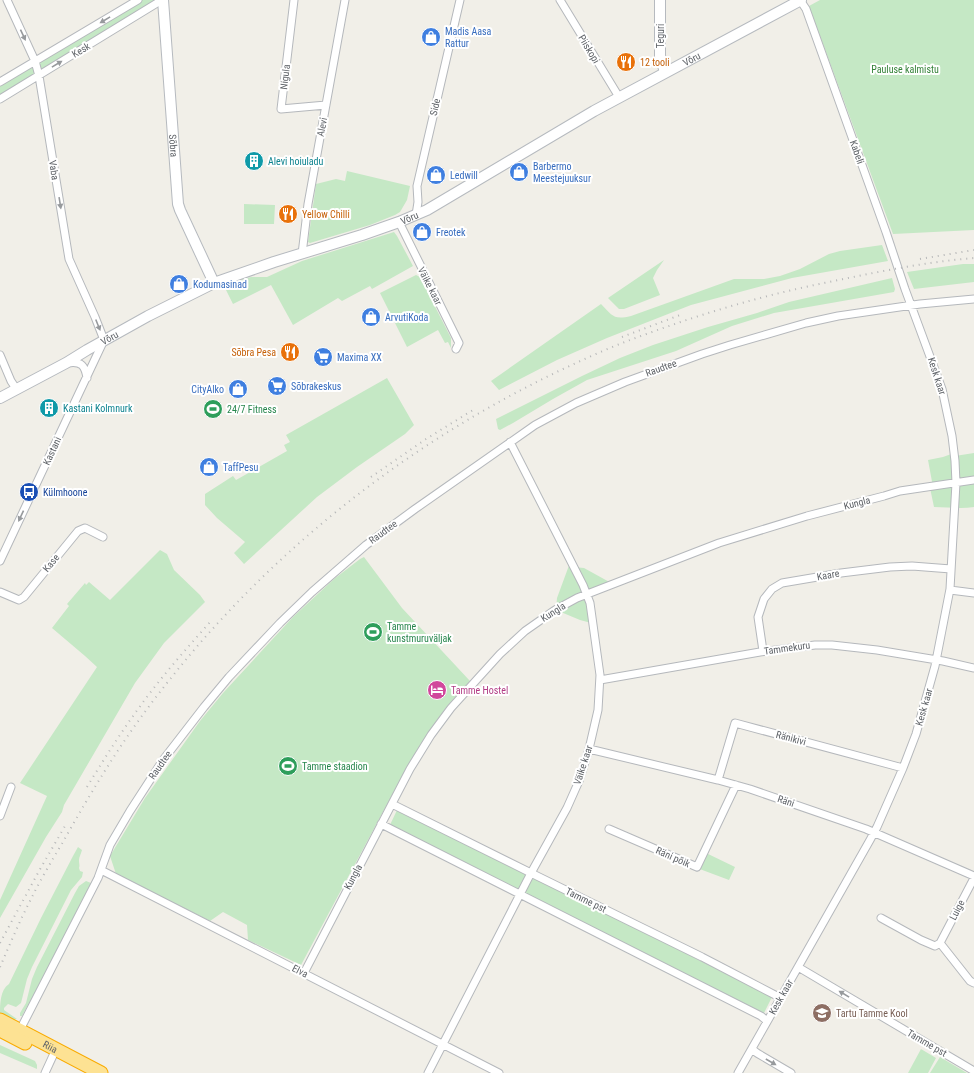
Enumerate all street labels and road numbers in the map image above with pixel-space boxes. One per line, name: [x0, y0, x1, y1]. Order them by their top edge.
street label: Teguri: [655, 24, 666, 48]
street label: Piiskopi: [576, 33, 602, 65]
street label: Kesk: [70, 40, 92, 60]
street label: Võru: [681, 50, 702, 68]
street label: Nigula: [278, 64, 292, 90]
street label: Side: [428, 97, 442, 117]
street label: Alevi: [315, 116, 329, 138]
street label: Sõbra: [167, 134, 180, 158]
street label: Kabeli: [848, 139, 866, 165]
street label: Vaba: [47, 159, 61, 181]
street label: Võru: [399, 209, 420, 226]
street label: Väike kaar: [416, 265, 444, 307]
street label: Võru: [99, 328, 120, 347]
street label: Kesk kaar: [926, 356, 948, 396]
street label: Raudtee: [644, 357, 678, 379]
street label: Kastani: [41, 435, 63, 467]
street label: Kungla: [843, 494, 872, 512]
street label: Raudtee: [367, 518, 400, 546]
street label: Kase: [41, 552, 62, 574]
street label: Kaare: [816, 568, 840, 582]
street label: Kungla: [539, 600, 568, 624]
street label: Tammekuru: [763, 639, 811, 657]
street label: Kesk kaar: [913, 687, 935, 727]
street label: Ränikivi: [775, 729, 807, 747]
street label: Väike kaar: [571, 744, 595, 786]
street label: Raudtee: [146, 748, 174, 781]
street label: Räni: [776, 793, 796, 809]
street label: Räni põik: [654, 845, 692, 870]
street label: Kungla: [342, 862, 364, 892]
street label: Tamme pst: [564, 885, 608, 915]
street label: Luige: [947, 898, 967, 922]
street label: Elva: [290, 962, 310, 980]
street label: Kesk kaar: [767, 977, 795, 1017]
street label: Tamme pst: [905, 1027, 949, 1059]
street label: Riia: [41, 1038, 60, 1055]

